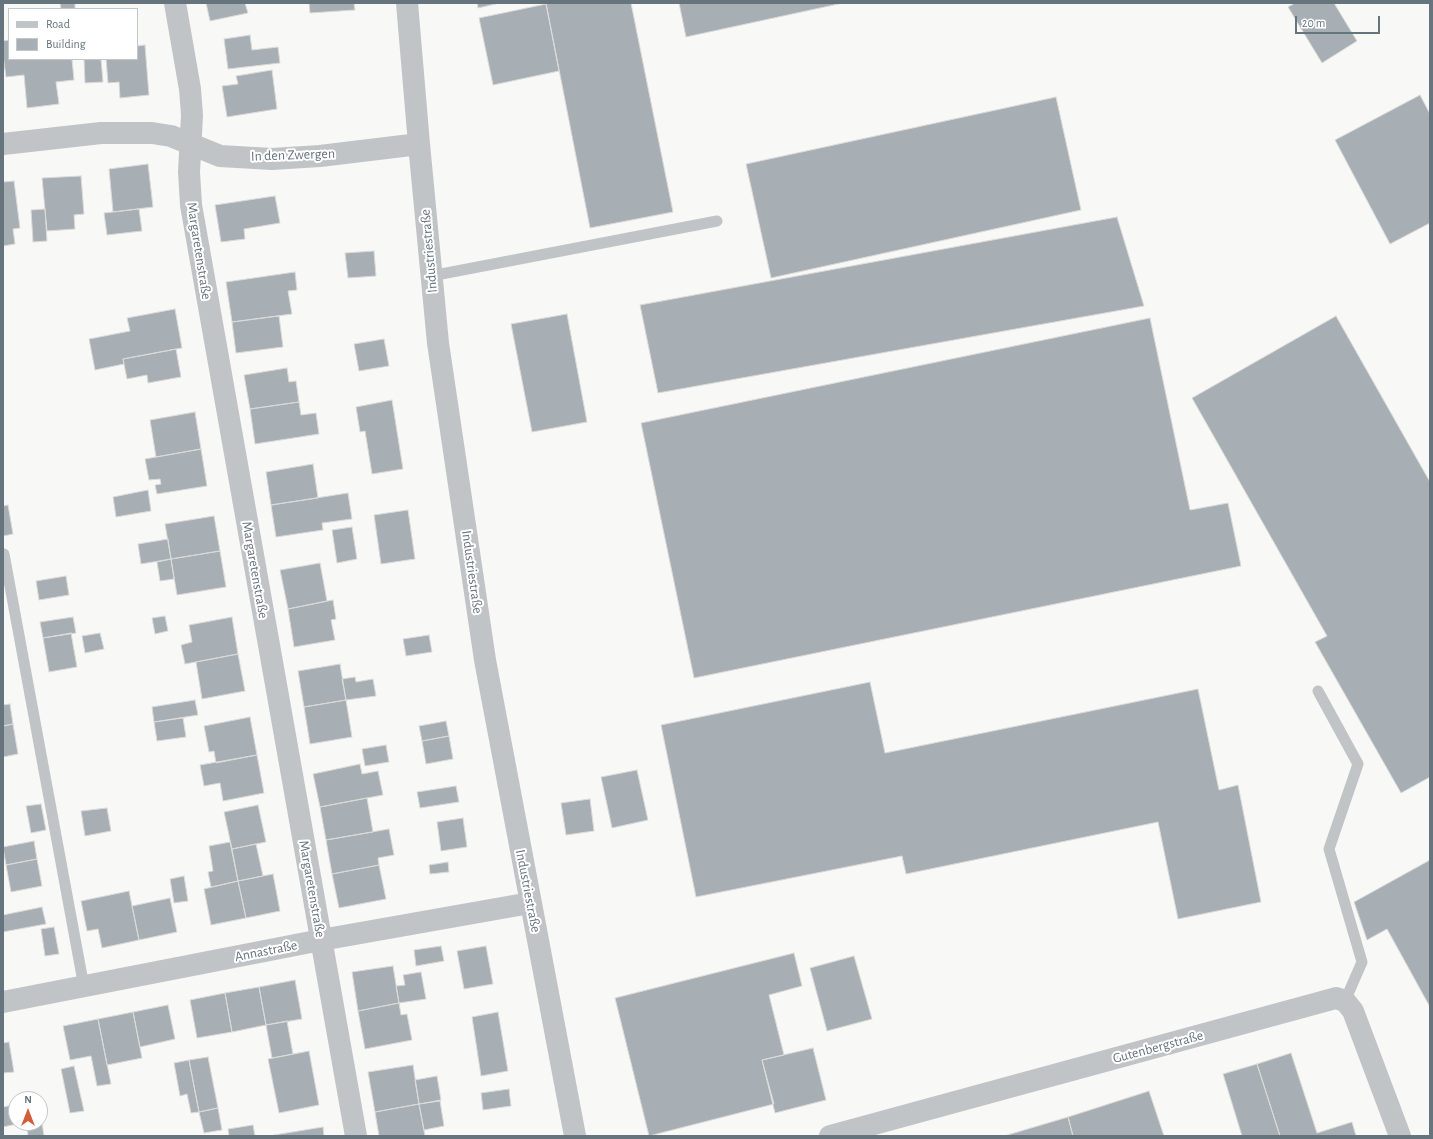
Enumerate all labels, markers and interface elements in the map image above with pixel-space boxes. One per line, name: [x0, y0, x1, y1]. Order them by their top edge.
legend: [8, 8, 138, 60]
scale bar: [1297, 8, 1382, 34]
text: 20 m: [1302, 17, 1325, 29]
text: Road: [46, 18, 70, 30]
text: Building: [46, 38, 86, 50]
street label: In den Zwergen: [251, 145, 335, 165]
street label: Margaretenstraße: [183, 201, 215, 301]
street label: Industriestraße: [417, 208, 441, 294]
street label: Margaretenstraße: [238, 520, 272, 620]
street label: Industriestraße: [458, 529, 486, 615]
street label: Margaretenstraße: [295, 839, 329, 939]
street label: Industriestraße: [512, 848, 544, 934]
street label: Annastraße: [233, 937, 299, 965]
street label: Gutenbergstraße: [1111, 1027, 1205, 1067]
north arrow: [8, 1091, 48, 1131]
text: N: [24, 1094, 32, 1105]

